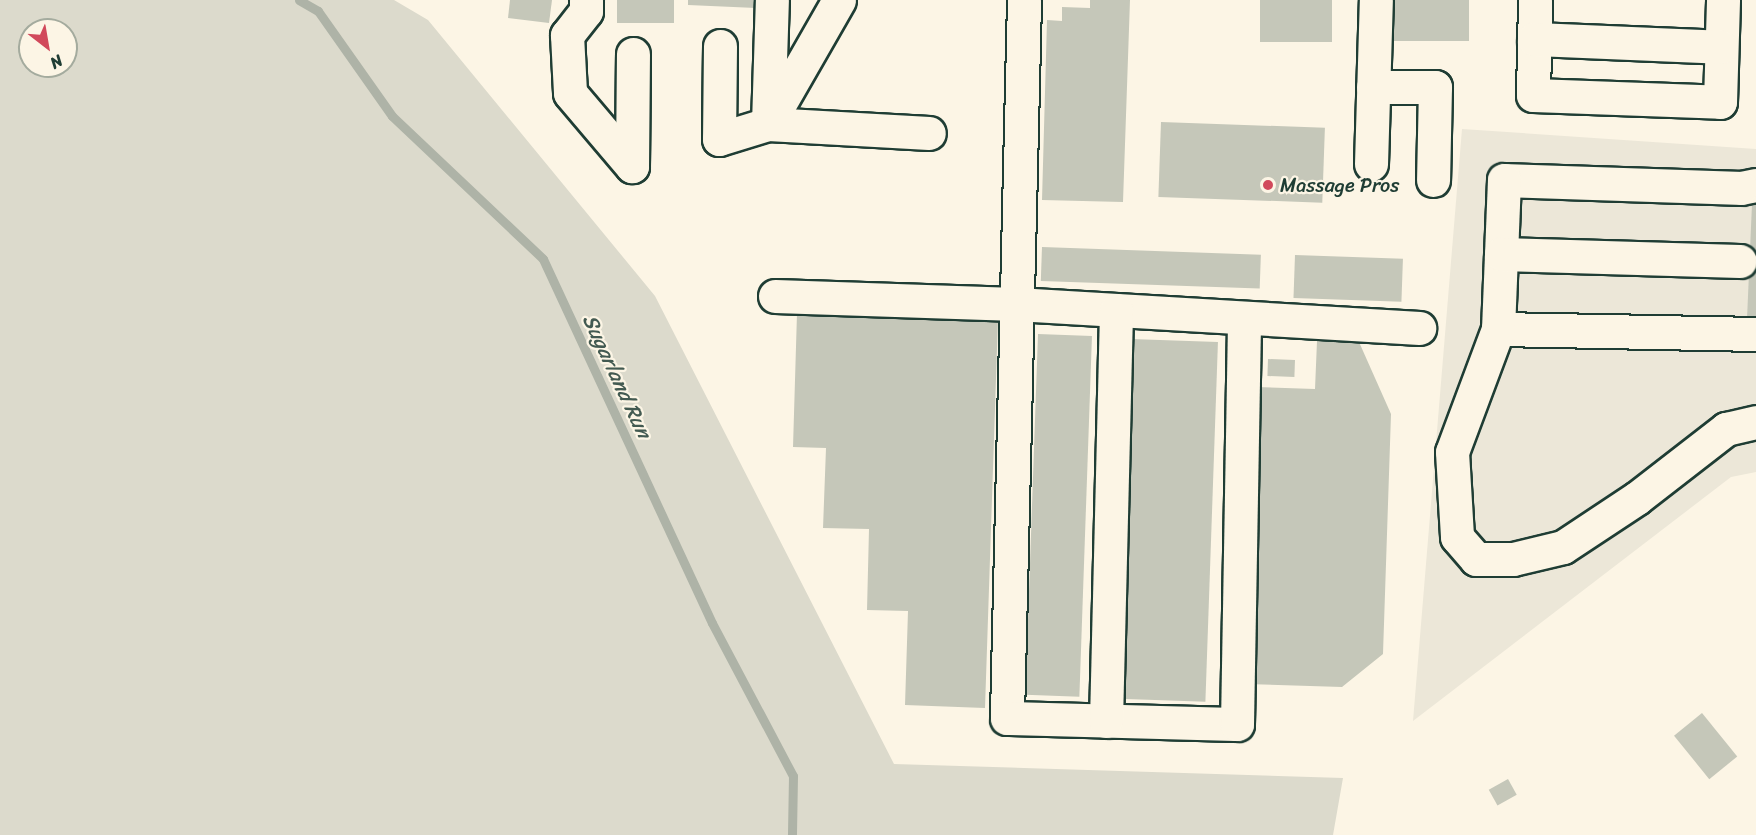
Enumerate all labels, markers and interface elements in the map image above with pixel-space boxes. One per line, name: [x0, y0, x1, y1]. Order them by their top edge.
north arrow: [18, 18, 78, 78]
text: N: [44, 47, 69, 77]
place label: Massage Pros: [1280, 173, 1399, 197]
marker: Massage Pros: [1261, 178, 1275, 192]
water label: Sugarland Run: [577, 310, 657, 442]

